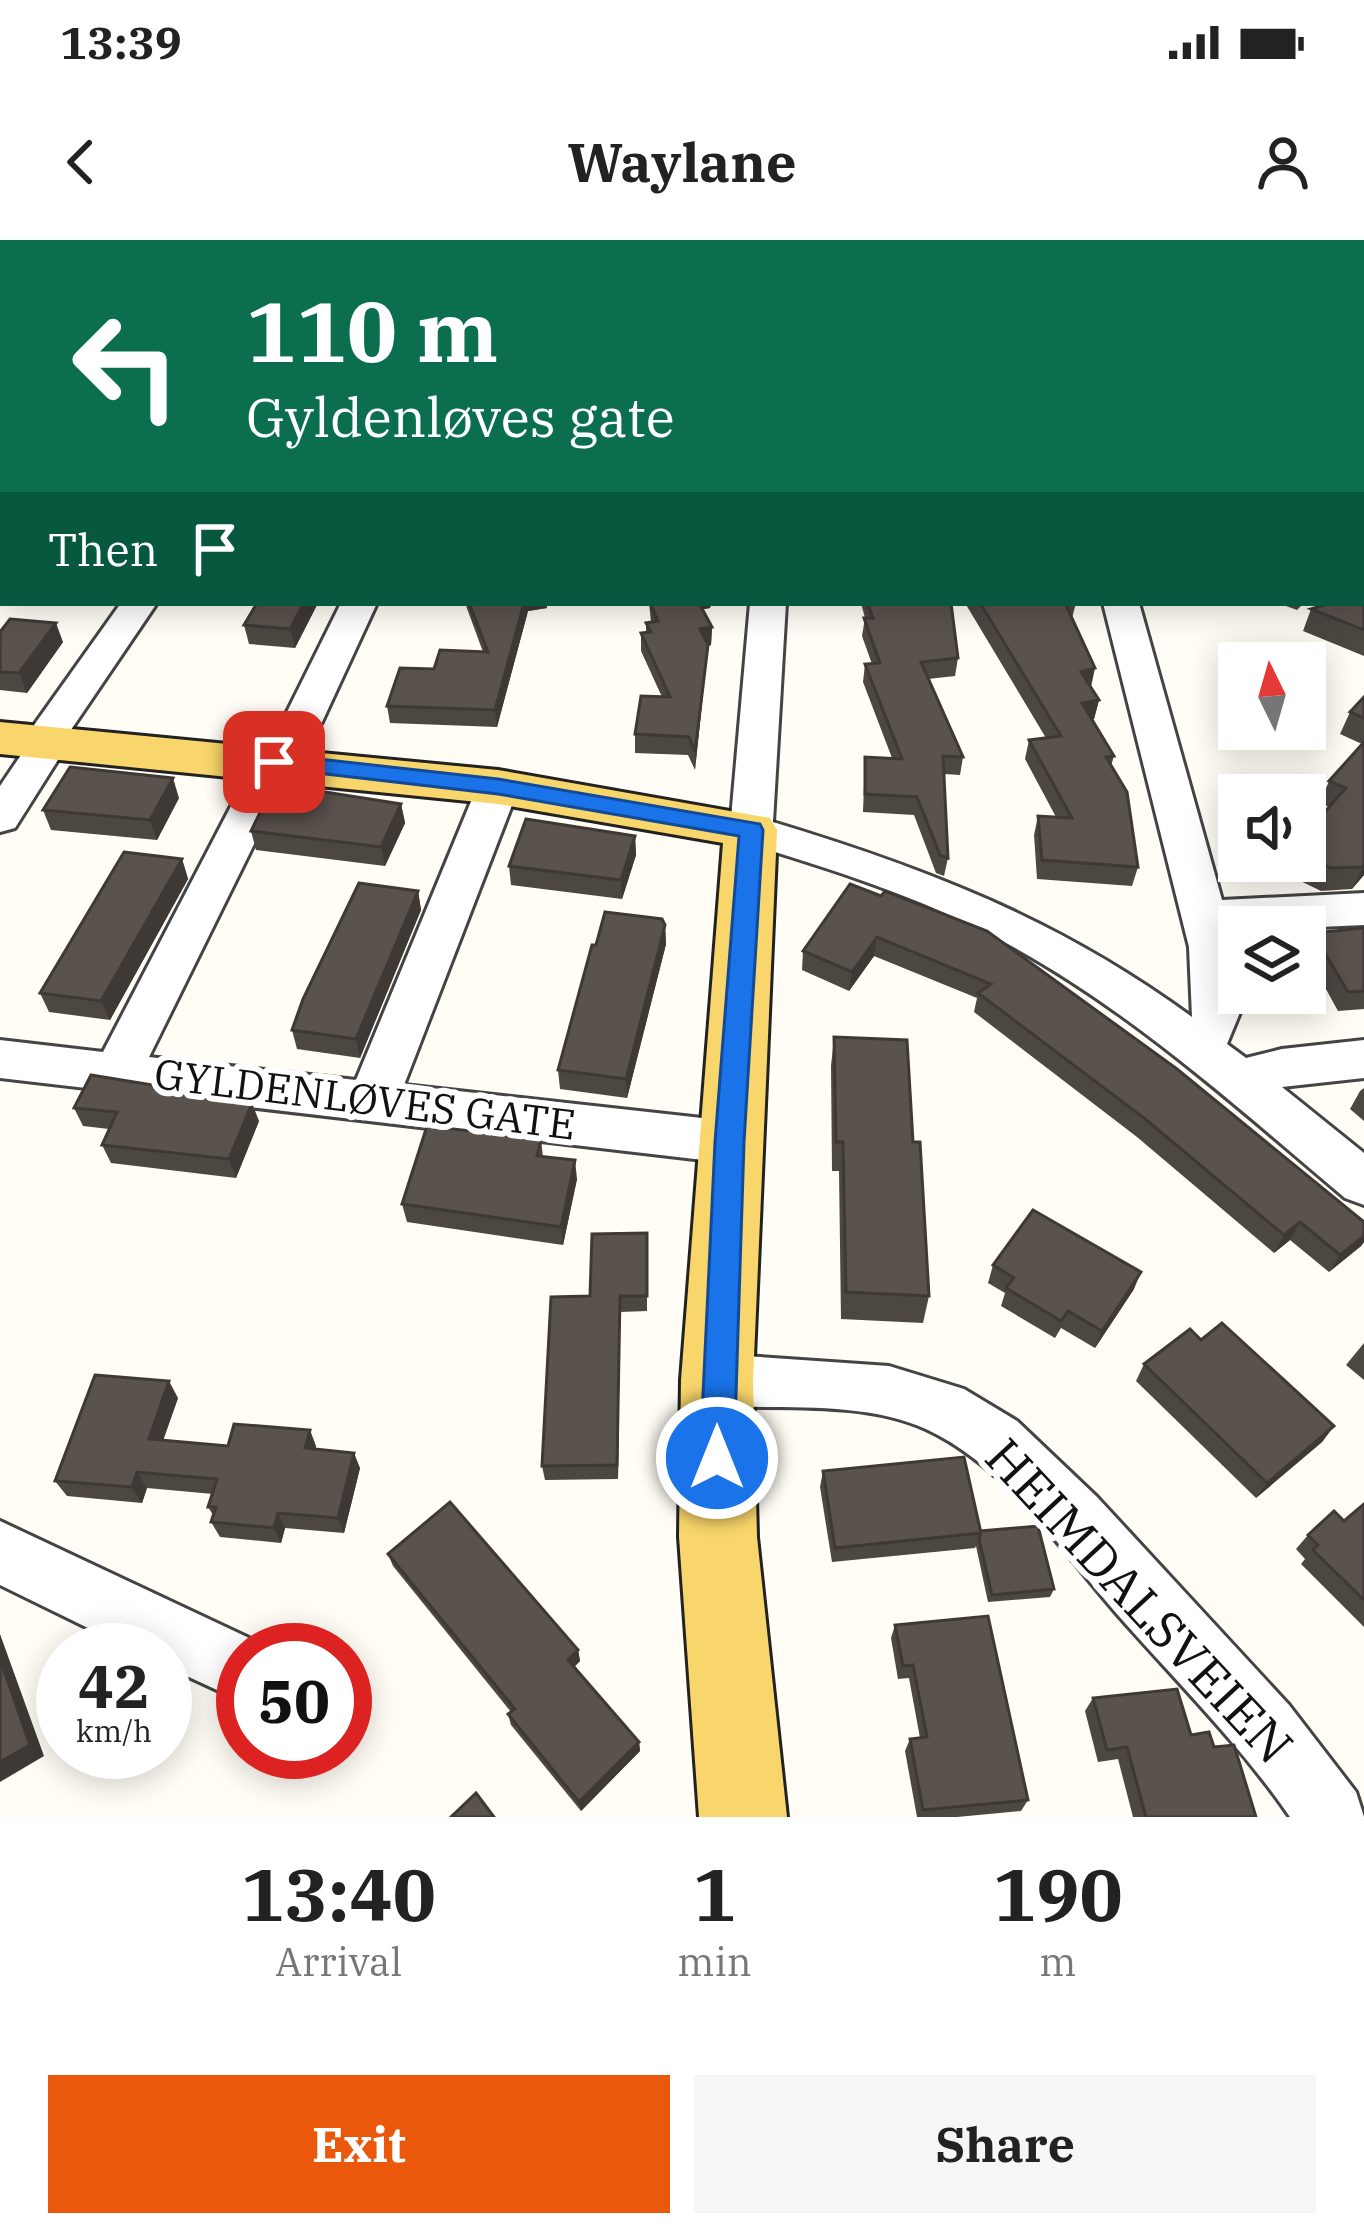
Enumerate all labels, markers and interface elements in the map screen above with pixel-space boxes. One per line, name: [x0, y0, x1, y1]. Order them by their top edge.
text: 13:39: [60, 13, 182, 71]
text: Waylane: [568, 127, 796, 197]
icon: back: [48, 129, 114, 195]
icon: person: [1250, 129, 1316, 195]
text: 110 m: [246, 276, 498, 385]
icon: left: [48, 288, 204, 444]
text: Gyldenløves gate: [246, 382, 675, 452]
icon: arrive: [182, 516, 248, 582]
text: Then: [48, 520, 158, 578]
north arrow: [1218, 642, 1326, 750]
map controls: [1218, 642, 1326, 1014]
pin: [223, 711, 325, 813]
icon: arrive: [241, 729, 307, 795]
button: sound: [1218, 774, 1326, 882]
button: layers: [1218, 906, 1326, 1014]
street label: GYLDENLØVES GATE: [151, 1045, 579, 1152]
position arrow: [654, 1395, 780, 1521]
street label: HEIMDALSVEIEN: [972, 1424, 1308, 1777]
speed limit sign: 50: [216, 1623, 372, 1779]
text: 42: [78, 1646, 150, 1725]
text: km/h: [76, 1711, 152, 1750]
text: 13:40: [241, 1847, 436, 1941]
text: 1: [693, 1847, 736, 1941]
text: 190: [993, 1847, 1123, 1941]
text: Arrival: [275, 1936, 402, 1987]
text: min: [677, 1936, 752, 1987]
text: m: [1039, 1936, 1076, 1987]
button: Exit: [48, 2075, 670, 2213]
button: Share: [694, 2075, 1316, 2213]

